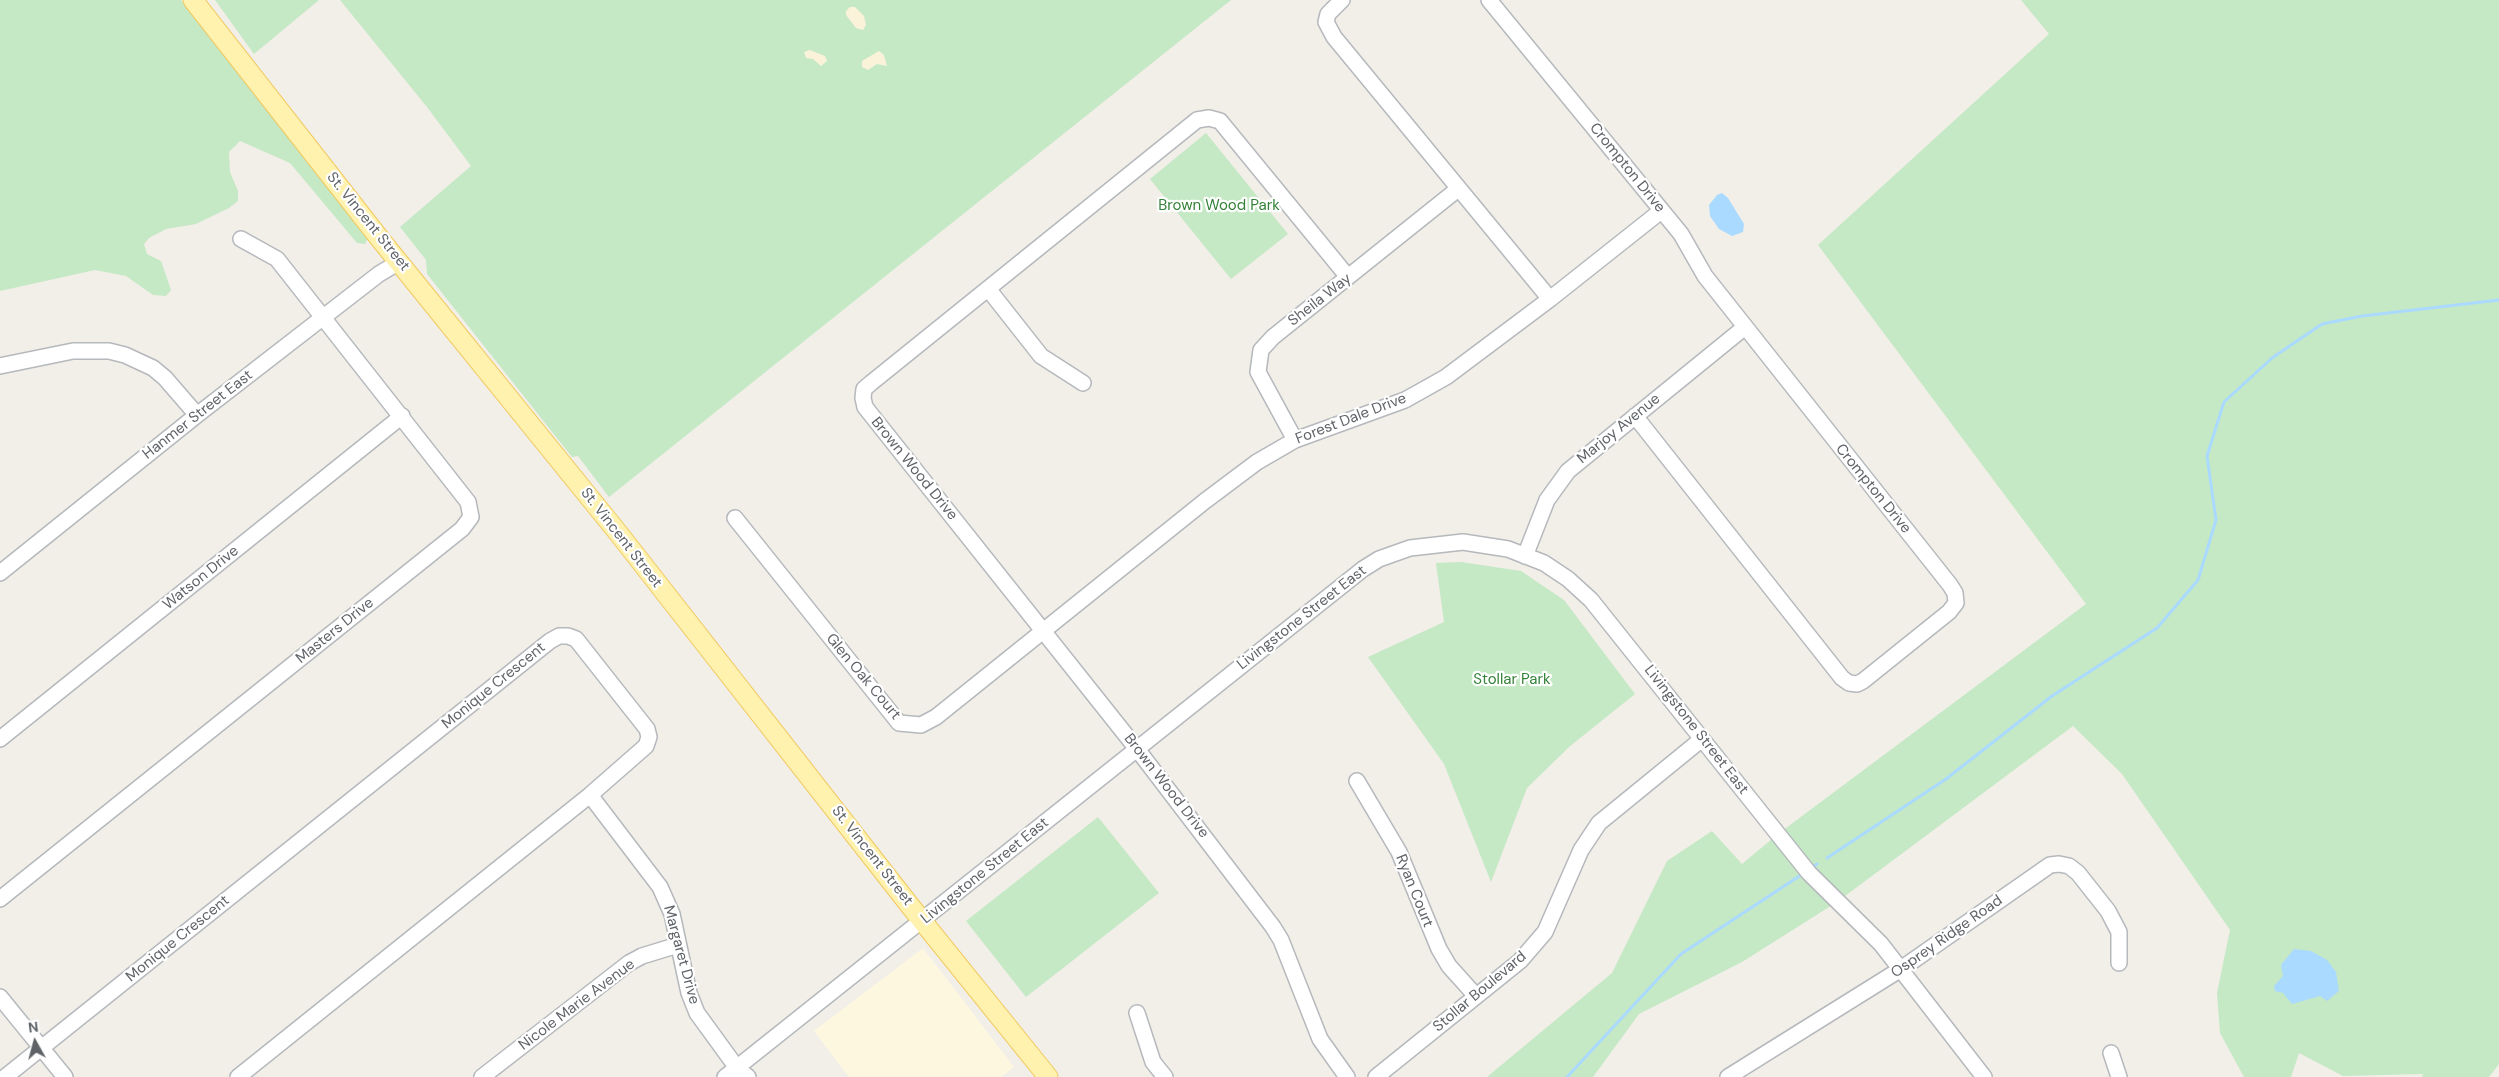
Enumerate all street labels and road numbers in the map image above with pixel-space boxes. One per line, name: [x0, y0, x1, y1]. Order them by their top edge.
street label: Crompton Drive: [1585, 120, 1669, 216]
street label: St. Vincent Street: [323, 169, 413, 275]
street label: Sheila Way: [1285, 270, 1355, 330]
street label: Hanmer Street East: [139, 366, 257, 464]
street label: Forest Dale Drive: [1293, 390, 1409, 448]
street label: Marjoy Avenue: [1574, 390, 1664, 468]
street label: Brown Wood Drive: [867, 414, 961, 524]
street label: Crompton Drive: [1831, 441, 1915, 537]
street label: St. Vincent Street: [576, 484, 666, 592]
street label: Watson Drive: [160, 542, 242, 614]
street label: Livingstone Street East: [1234, 562, 1370, 674]
street label: Masters Drive: [293, 594, 377, 668]
street label: Glen Oak Court: [822, 630, 904, 724]
street label: Monique Crescent: [439, 639, 549, 733]
street label: Livingstone Street East: [1640, 662, 1752, 798]
street label: Brown Wood Drive: [1120, 730, 1212, 842]
street label: St. Vincent Street: [827, 802, 917, 910]
street label: Livingstone Street East: [918, 814, 1052, 928]
street label: Ryan Court: [1391, 852, 1437, 930]
street label: Monique Crescent: [123, 892, 233, 986]
street label: Osprey Ridge Road: [1888, 892, 2006, 982]
street label: Margaret Drive: [659, 904, 703, 1006]
street label: Stollar Boulevard: [1430, 948, 1530, 1036]
street label: Nicole Marie Avenue: [515, 955, 639, 1055]

